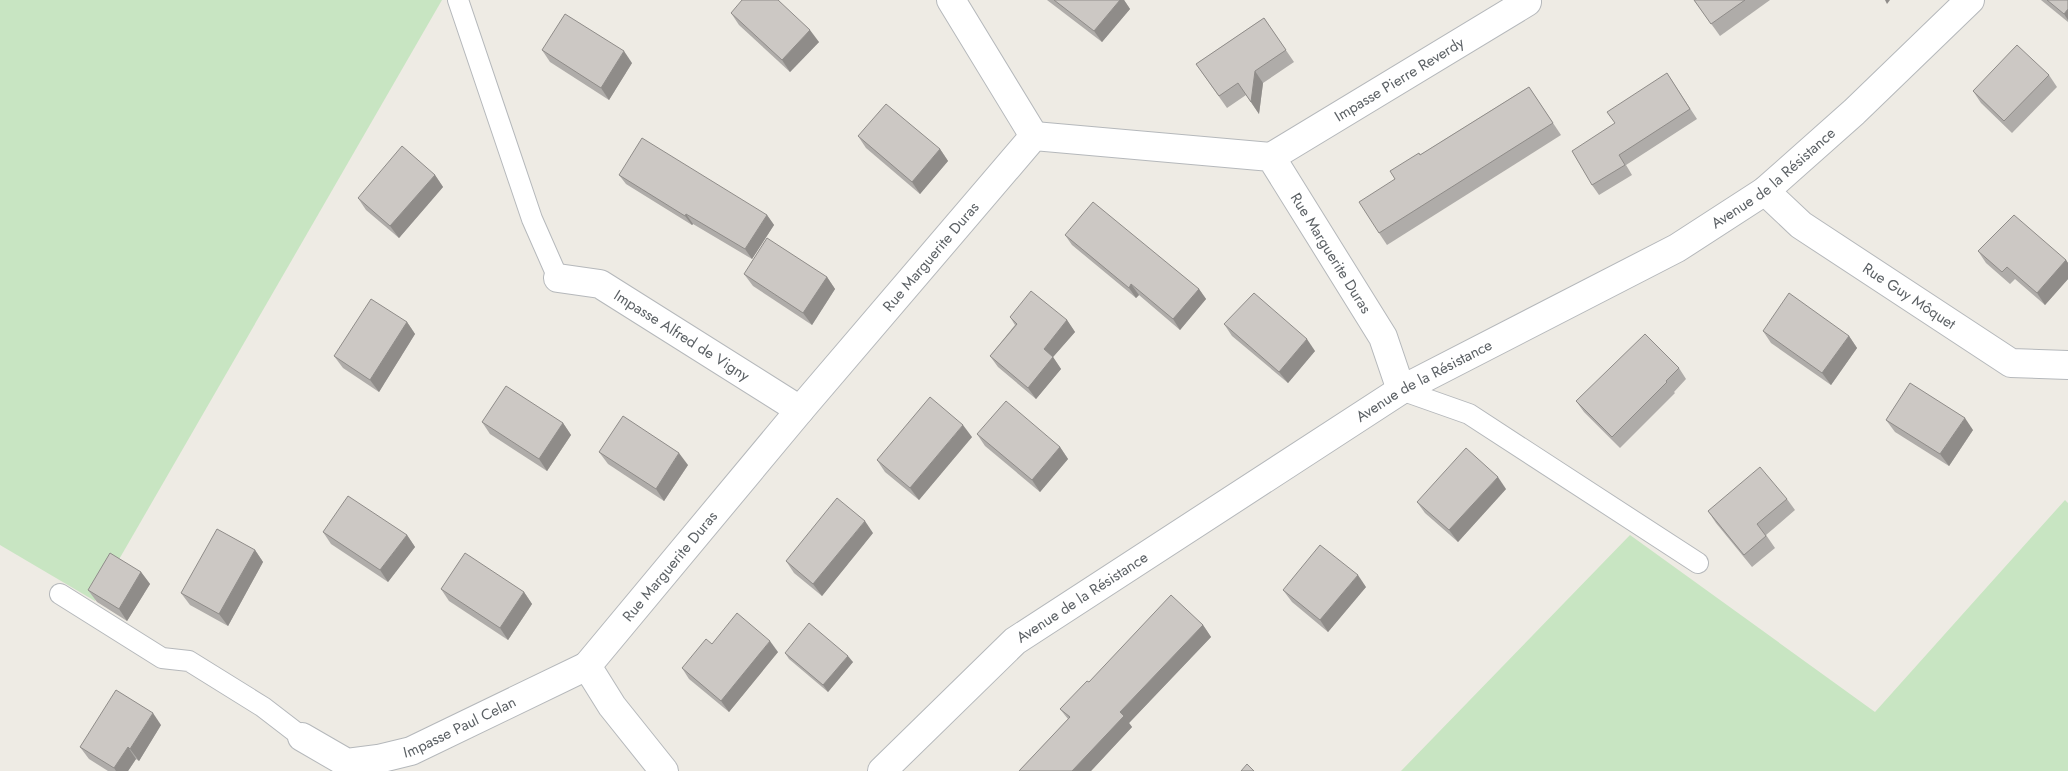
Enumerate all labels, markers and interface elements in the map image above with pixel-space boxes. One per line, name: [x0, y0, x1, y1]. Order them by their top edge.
street label: Impasse Pierre Reverdy: [1330, 31, 1469, 127]
street label: Avenue de la Résistance: [1707, 122, 1840, 234]
street label: Rue Marguerite Duras: [1285, 189, 1377, 318]
street label: Rue Marguerite Duras: [878, 197, 984, 317]
street label: Rue Guy Môquet: [1858, 257, 1960, 335]
street label: Impasse Alfred de Vigny: [610, 284, 754, 387]
street label: Avenue de la Résistance: [1351, 334, 1496, 428]
street label: Rue Marguerite Duras: [617, 506, 723, 627]
street label: Avenue de la Résistance: [1012, 546, 1152, 648]
street label: Impasse Paul Celan: [401, 691, 520, 763]

